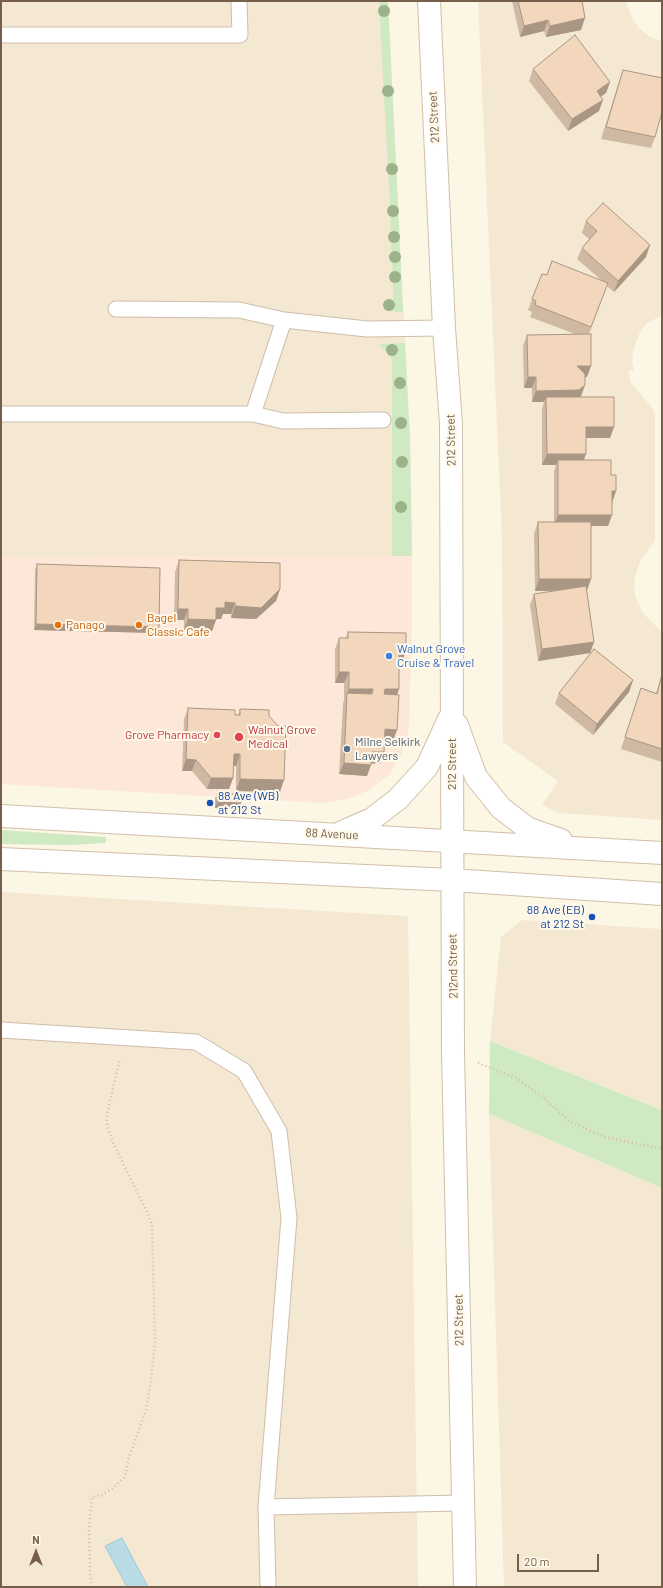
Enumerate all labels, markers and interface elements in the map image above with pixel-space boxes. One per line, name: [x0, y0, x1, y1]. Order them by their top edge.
street label: 212 Street: [425, 91, 443, 143]
street label: 212 Street: [443, 414, 459, 466]
place label: Bagel Classic Cafe: [147, 611, 210, 639]
place label: Panago: [66, 618, 105, 632]
marker: Panago: [53, 620, 63, 630]
marker: Bagel Classic Cafe: [134, 620, 144, 630]
place label: Walnut Grove Cruise & Travel: [397, 642, 474, 670]
marker: Walnut Grove Cruise & Travel: [384, 651, 394, 661]
place label: Walnut Grove Medical: [248, 723, 316, 751]
place label: Grove Pharmacy: [125, 728, 209, 742]
marker: Grove Pharmacy: [212, 730, 222, 740]
marker: Walnut Grove Medical: [233, 731, 245, 743]
place label: Milne Selkirk Lawyers: [355, 735, 420, 763]
street label: 212 Street: [445, 738, 459, 790]
marker: Milne Selkirk Lawyers: [342, 744, 352, 754]
place label: 88 Ave (WB) at 212 St: [218, 789, 278, 817]
marker: 88 Ave (WB) at 212 St: [205, 798, 215, 808]
street label: 88 Avenue: [305, 825, 359, 843]
place label: 88 Ave (EB) at 212 St: [527, 903, 584, 931]
marker: 88 Ave (EB) at 212 St: [587, 912, 597, 922]
street label: 212nd Street: [445, 933, 461, 999]
street label: 212 Street: [451, 1294, 467, 1346]
north arrow: [16, 1532, 56, 1572]
text: N: [32, 1533, 40, 1546]
scale bar: [519, 1546, 601, 1572]
text: 20 m: [524, 1554, 550, 1568]

